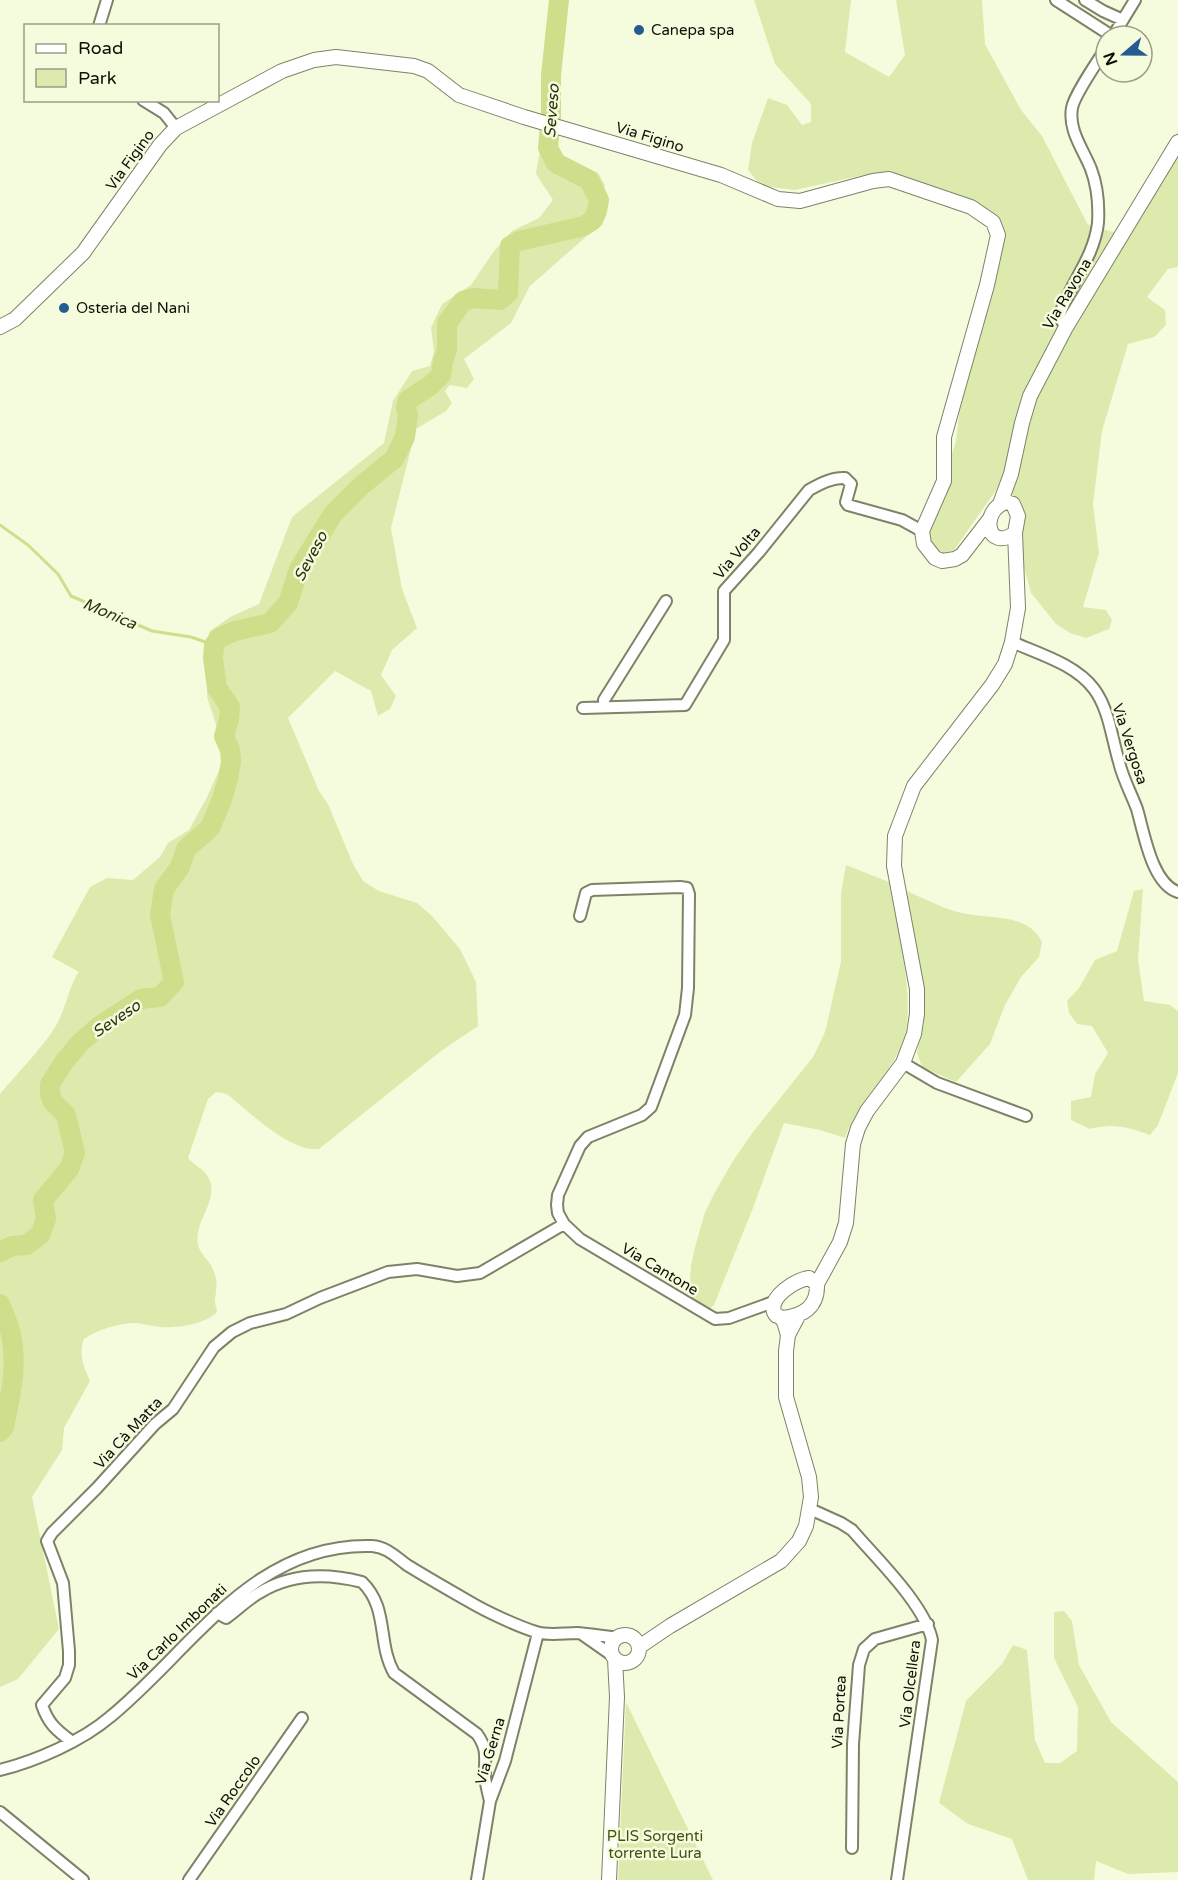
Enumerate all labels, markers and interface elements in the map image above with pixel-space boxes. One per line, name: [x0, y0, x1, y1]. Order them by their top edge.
place label: Canepa spa: [651, 21, 734, 39]
marker: Canepa spa: [632, 23, 646, 37]
legend: [24, 24, 219, 102]
north arrow: [1094, 24, 1154, 84]
text: Road: [78, 37, 123, 59]
text: N: [1099, 49, 1122, 68]
text: Park: [78, 67, 117, 89]
water label: Seveso: [540, 82, 564, 139]
street label: Via Figino: [614, 118, 686, 156]
street label: Via Figino: [102, 126, 158, 194]
street label: Via Ravona: [1039, 255, 1095, 333]
place label: Osteria del Nani: [76, 299, 190, 317]
marker: Osteria del Nani: [57, 301, 71, 315]
street label: Via Volta: [710, 523, 764, 583]
water label: Seveso: [289, 527, 333, 585]
water label: Monica: [80, 594, 140, 634]
street label: Via Vergosa: [1108, 701, 1152, 787]
water label: Seveso: [89, 995, 145, 1042]
street label: Via Cantone: [618, 1239, 702, 1299]
street label: Via Cà Matta: [90, 1393, 166, 1473]
street label: Via Carlo Imbonati: [124, 1580, 230, 1684]
street label: Via Olcellera: [896, 1639, 924, 1729]
street label: Via Portea: [828, 1675, 850, 1749]
street label: Via Gerna: [471, 1715, 509, 1787]
street label: Via Roccolo: [202, 1751, 264, 1831]
park label: PLIS Sorgenti torrente Lura: [607, 1827, 703, 1862]

